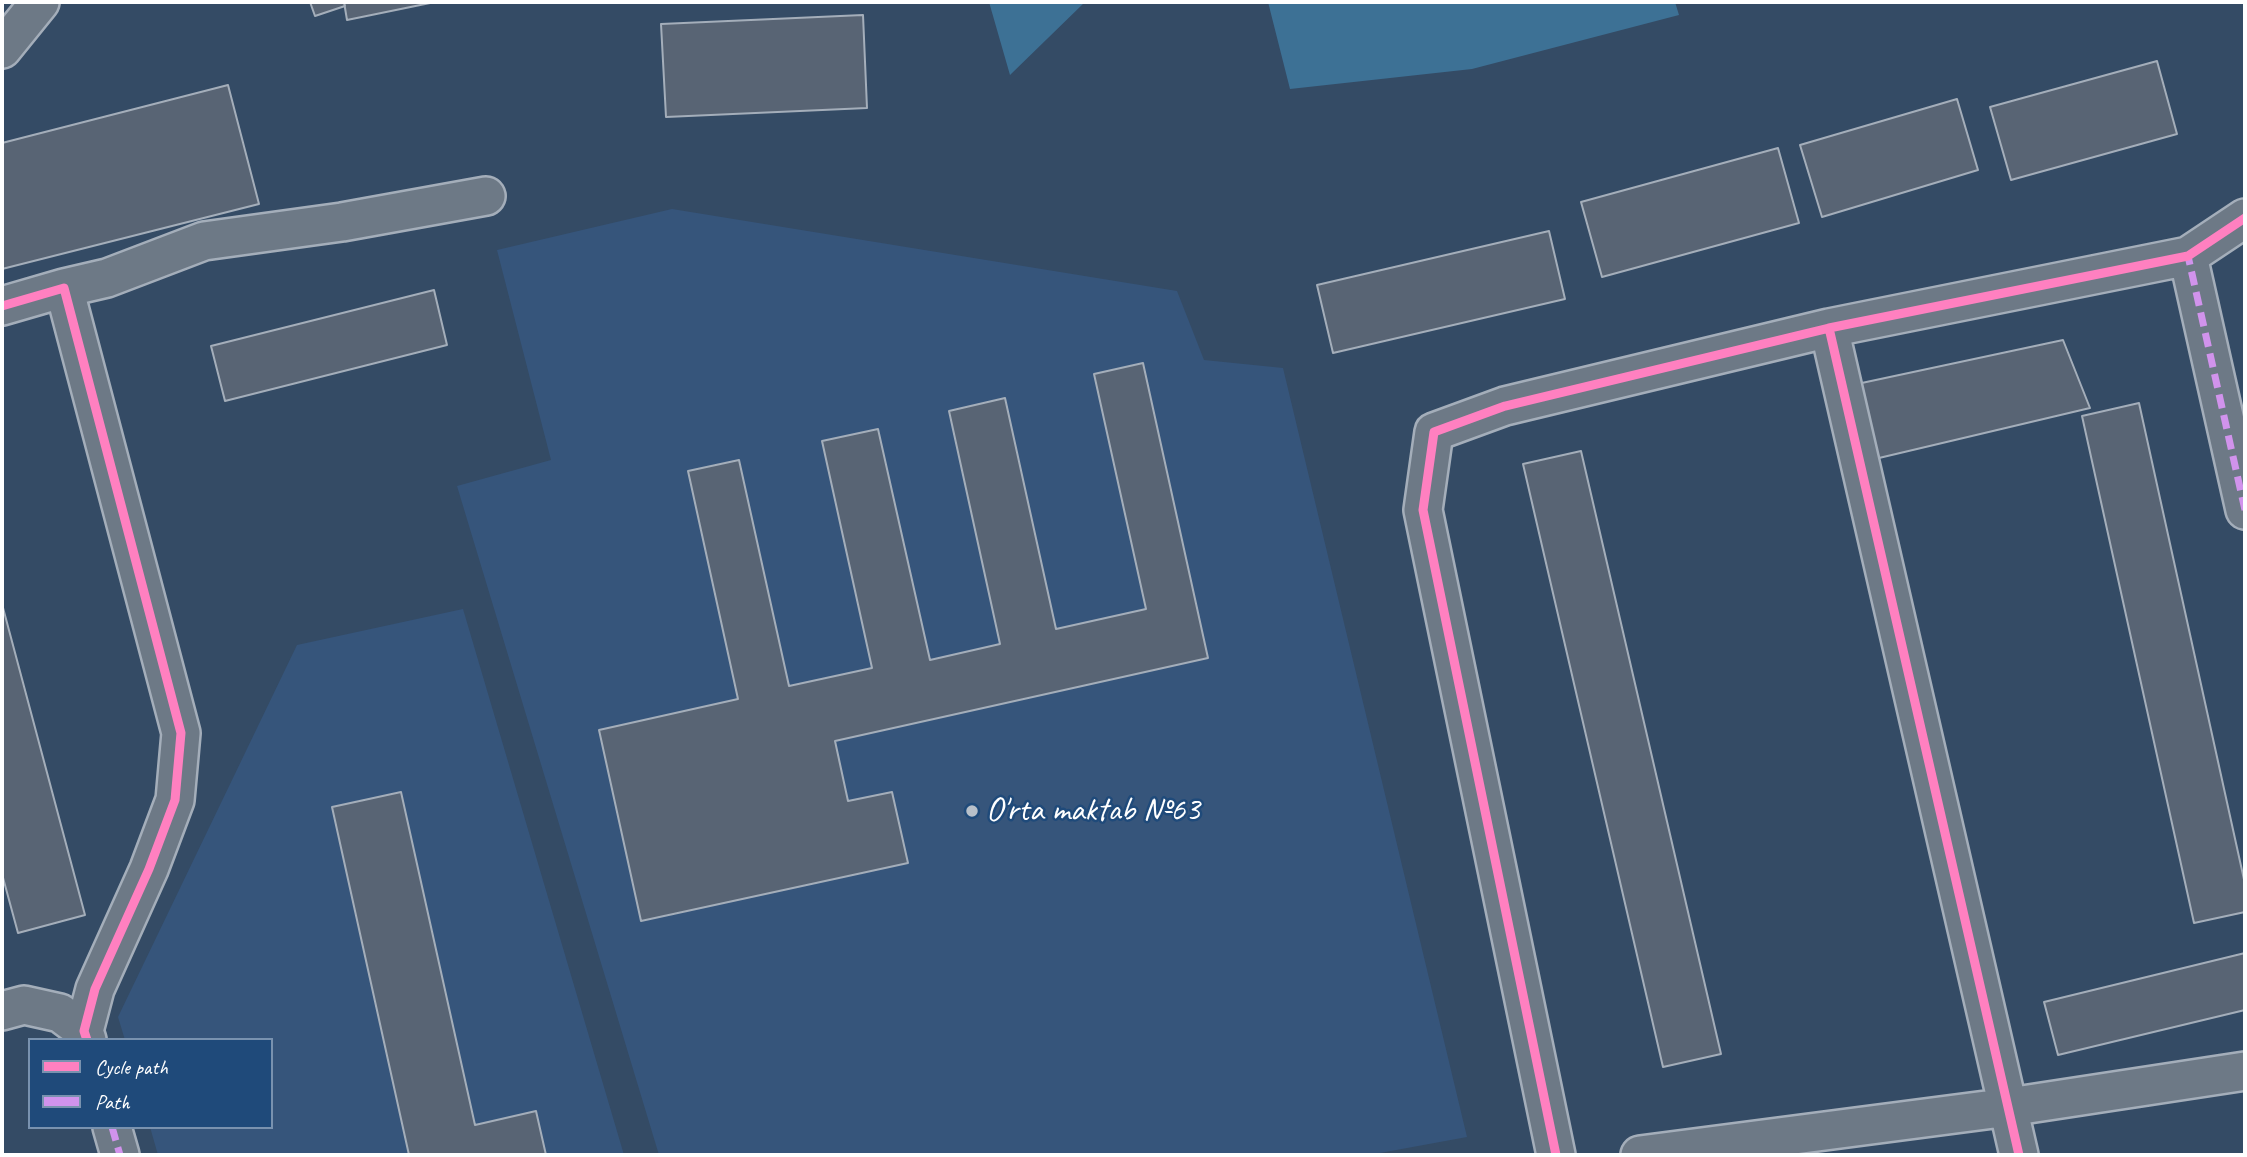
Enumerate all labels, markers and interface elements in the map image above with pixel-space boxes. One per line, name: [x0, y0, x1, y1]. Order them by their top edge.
place label: O'rta maktab №63: [986, 791, 1200, 831]
marker: O'rta maktab №63: [964, 803, 980, 819]
legend: [28, 1038, 273, 1129]
text: Cycle path: [95, 1054, 168, 1080]
text: Path: [95, 1089, 130, 1115]

